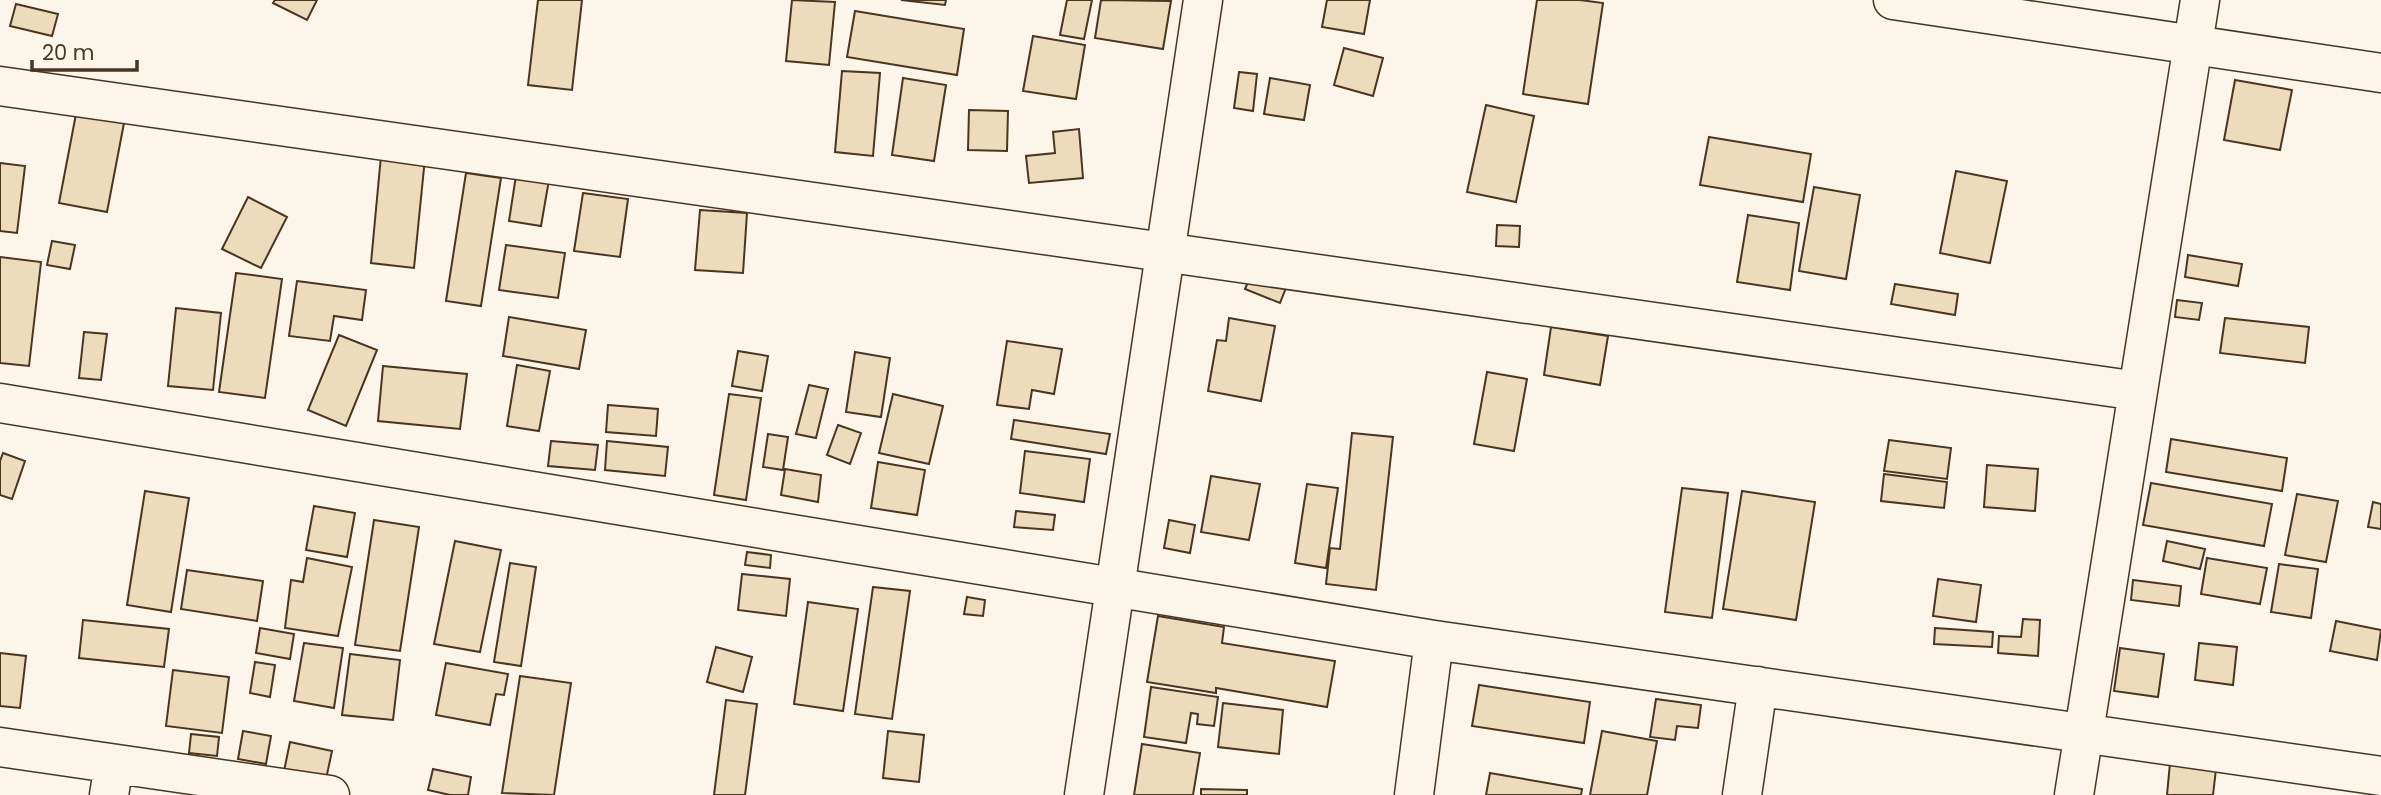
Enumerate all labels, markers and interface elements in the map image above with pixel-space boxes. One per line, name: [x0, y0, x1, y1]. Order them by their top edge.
scale bar: [32, 28, 136, 72]
text: 20 m: [42, 38, 95, 67]

